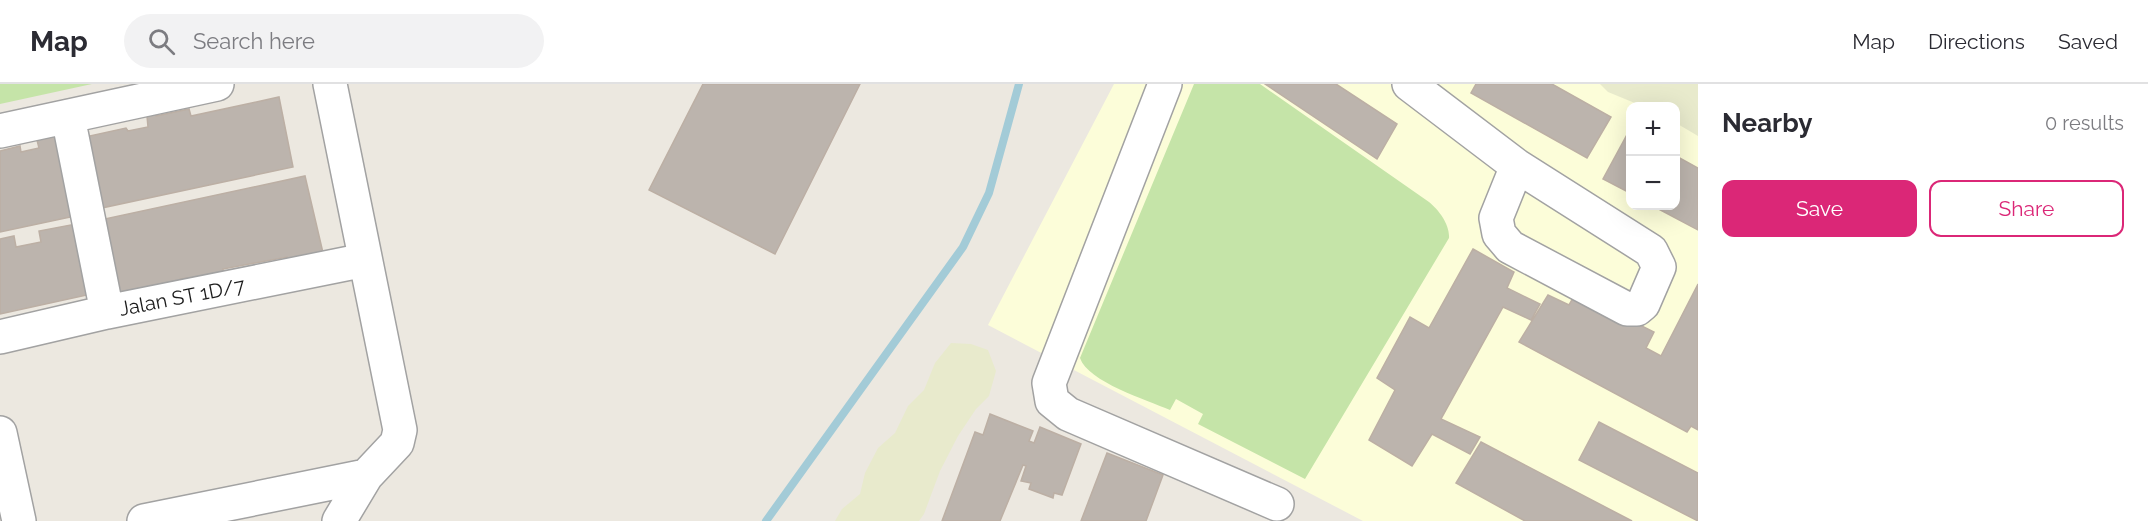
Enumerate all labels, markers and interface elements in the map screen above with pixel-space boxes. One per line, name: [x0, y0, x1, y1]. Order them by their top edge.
search box: [124, 14, 544, 68]
text: Map: [30, 25, 88, 58]
icon: search: [145, 25, 178, 58]
text: Search here: [193, 28, 315, 54]
text: Map: [1852, 29, 1895, 54]
text: Directions: [1928, 29, 2025, 54]
text: Saved: [2058, 29, 2118, 54]
map controls: [1626, 102, 1680, 210]
button: +: [1626, 102, 1680, 156]
text: Nearby: [1722, 108, 1812, 138]
text: 0 results: [2045, 111, 2124, 135]
button: −: [1626, 156, 1680, 210]
button: Save: [1722, 180, 1917, 237]
button: Share: [1929, 180, 2124, 237]
street label: Jalan ST 1D/7: [117, 273, 247, 321]

